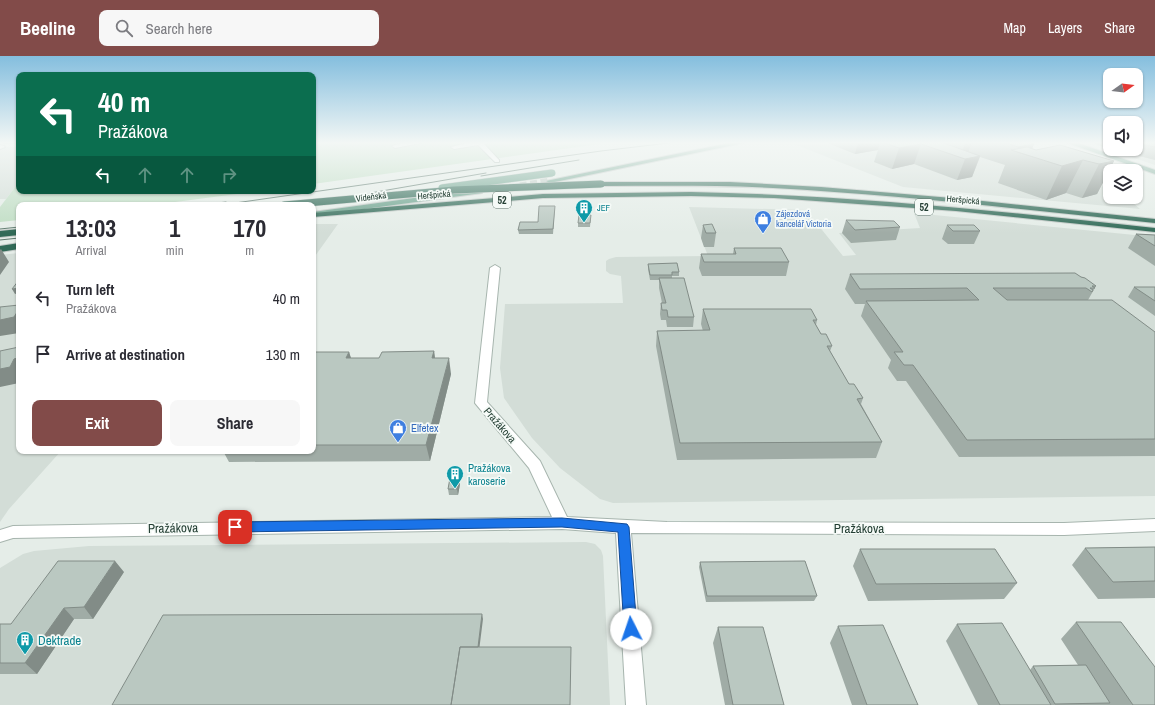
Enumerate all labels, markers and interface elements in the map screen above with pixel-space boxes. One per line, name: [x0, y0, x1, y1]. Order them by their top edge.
search box: [99, 10, 379, 46]
text: Beeline: [20, 15, 75, 41]
icon: search: [113, 17, 135, 39]
text: Search here: [145, 18, 212, 39]
text: Map: [1004, 19, 1026, 37]
text: Layers: [1048, 19, 1082, 37]
text: Share: [1104, 19, 1135, 37]
north arrow: [1103, 68, 1143, 108]
map controls: [1103, 68, 1143, 204]
text: 40 m: [98, 83, 150, 121]
icon: left: [32, 88, 84, 140]
button: sound: [1103, 116, 1143, 156]
text: Pražákova: [98, 119, 168, 144]
icon: left: [92, 164, 114, 186]
icon: ahead: [134, 164, 156, 186]
icon: ahead: [176, 164, 198, 186]
icon: right: [218, 164, 240, 186]
button: layers: [1103, 164, 1143, 204]
street label: Heršpická: [417, 188, 451, 202]
street label: Vídeňská: [355, 189, 387, 205]
road number: 52: [493, 192, 511, 208]
street label: Heršpická: [946, 193, 980, 207]
building icon: JEF: [574, 198, 594, 223]
road number: 52: [915, 199, 933, 215]
place label: JEF: [597, 202, 611, 214]
place label: Zájezdová kancelář Victoria: [776, 208, 831, 230]
shop icon: Zájezdová kancelář Victoria: [753, 209, 773, 234]
text: 13:03: [66, 212, 116, 244]
text: 1: [169, 212, 180, 244]
text: 170: [233, 212, 266, 244]
text: Arrival: [76, 242, 106, 259]
text: min: [166, 242, 184, 259]
text: m: [245, 242, 254, 259]
text: Turn left: [66, 279, 114, 300]
icon: left: [32, 287, 54, 309]
text: 40 m: [273, 288, 300, 309]
text: Pražákova: [66, 300, 116, 317]
icon: arrive: [32, 343, 54, 365]
text: Arrive at destination: [66, 344, 185, 365]
text: 130 m: [266, 344, 300, 365]
button: Exit: [32, 400, 162, 446]
button: Share: [170, 400, 300, 446]
street label: Pražákova: [481, 404, 519, 446]
shop icon: Elfetex: [388, 418, 408, 443]
place label: Elfetex: [411, 421, 439, 435]
place label: Pražákova karoserie: [468, 461, 511, 488]
building icon: Pražákova karoserie: [445, 464, 465, 489]
pin: [218, 510, 252, 544]
icon: arrive: [224, 516, 246, 538]
street label: Pražákova: [148, 519, 198, 537]
street label: Pražákova: [834, 520, 884, 537]
position arrow: [610, 608, 652, 650]
building icon: Dektrade: [15, 630, 35, 655]
place label: Dektrade: [38, 632, 81, 649]

